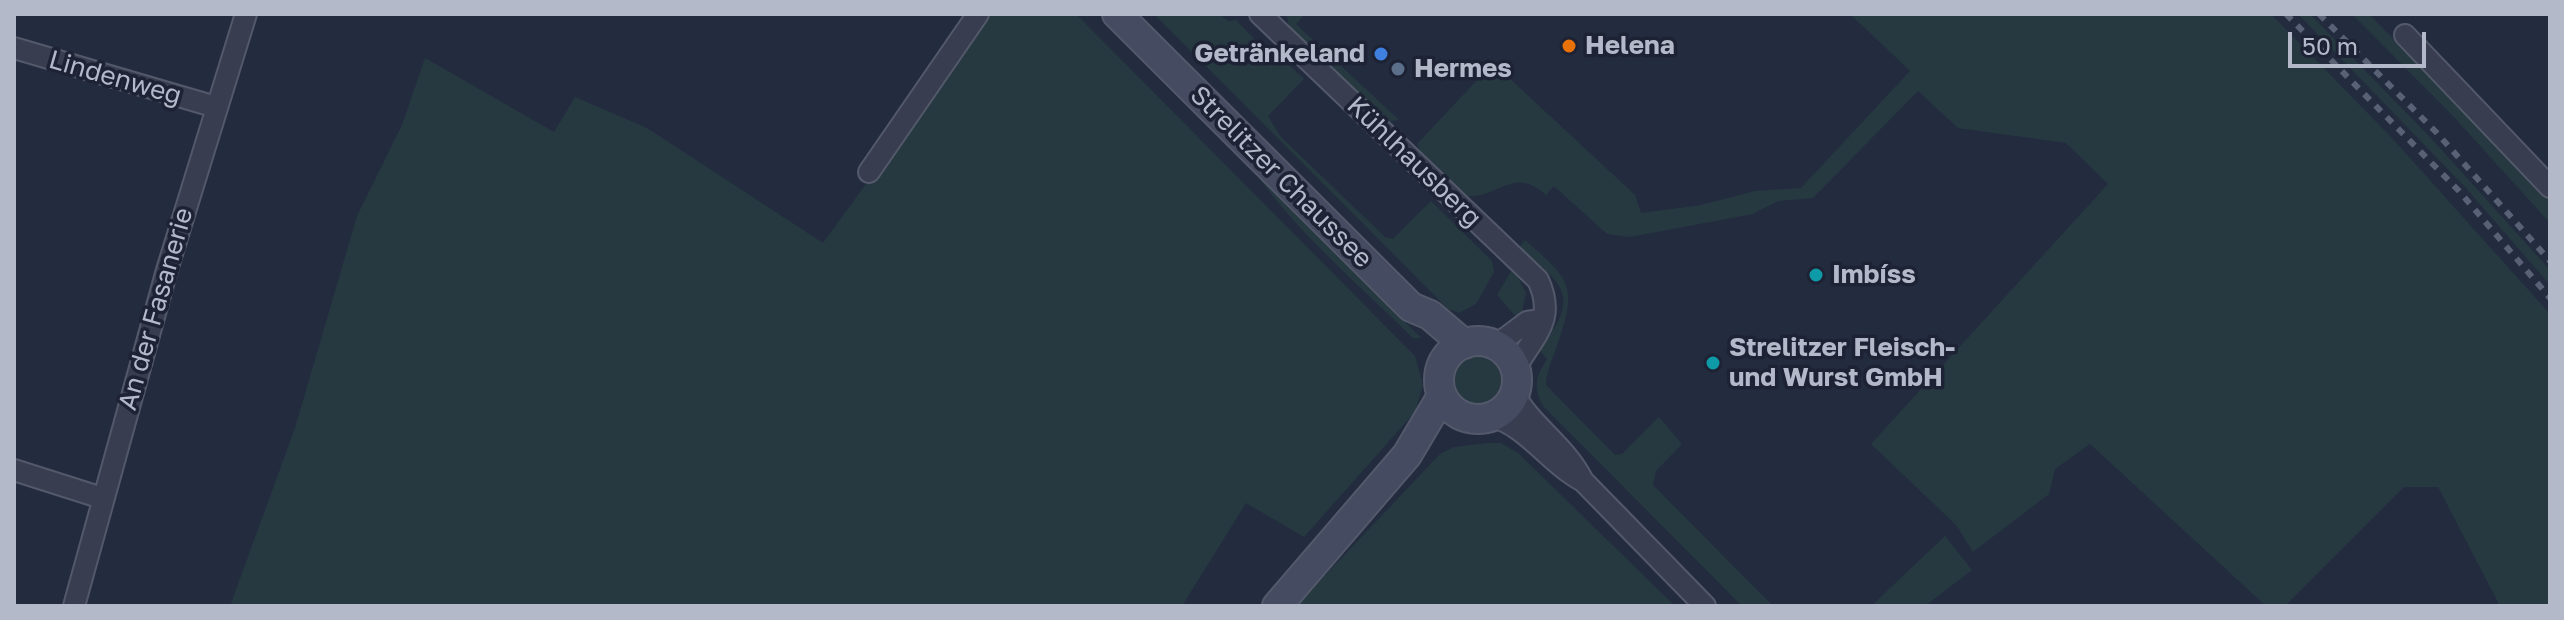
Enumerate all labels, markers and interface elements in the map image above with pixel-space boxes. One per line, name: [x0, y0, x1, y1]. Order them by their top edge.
scale bar: [2292, 16, 2430, 66]
place label: Helena: [1585, 30, 1675, 62]
text: 50 m: [2302, 31, 2358, 60]
marker: Helena: [1560, 37, 1578, 55]
place label: Getränkeland: [1194, 38, 1365, 70]
street label: Lindenweg: [45, 44, 185, 112]
marker: Getränkeland: [1372, 45, 1390, 63]
place label: Hermes: [1414, 53, 1512, 85]
marker: Hermes: [1389, 60, 1407, 78]
street label: Strelitzer Chaussee: [1184, 80, 1378, 274]
street label: Kühlhausberg: [1340, 90, 1488, 234]
street label: An der Fasanerie: [112, 204, 200, 414]
place label: Imbíss: [1832, 259, 1916, 291]
marker: Imbíss: [1807, 266, 1825, 284]
place label: Strelitzer Fleisch- und Wurst GmbH: [1729, 332, 1955, 394]
marker: Strelitzer Fleisch- und Wurst GmbH: [1704, 354, 1722, 372]

